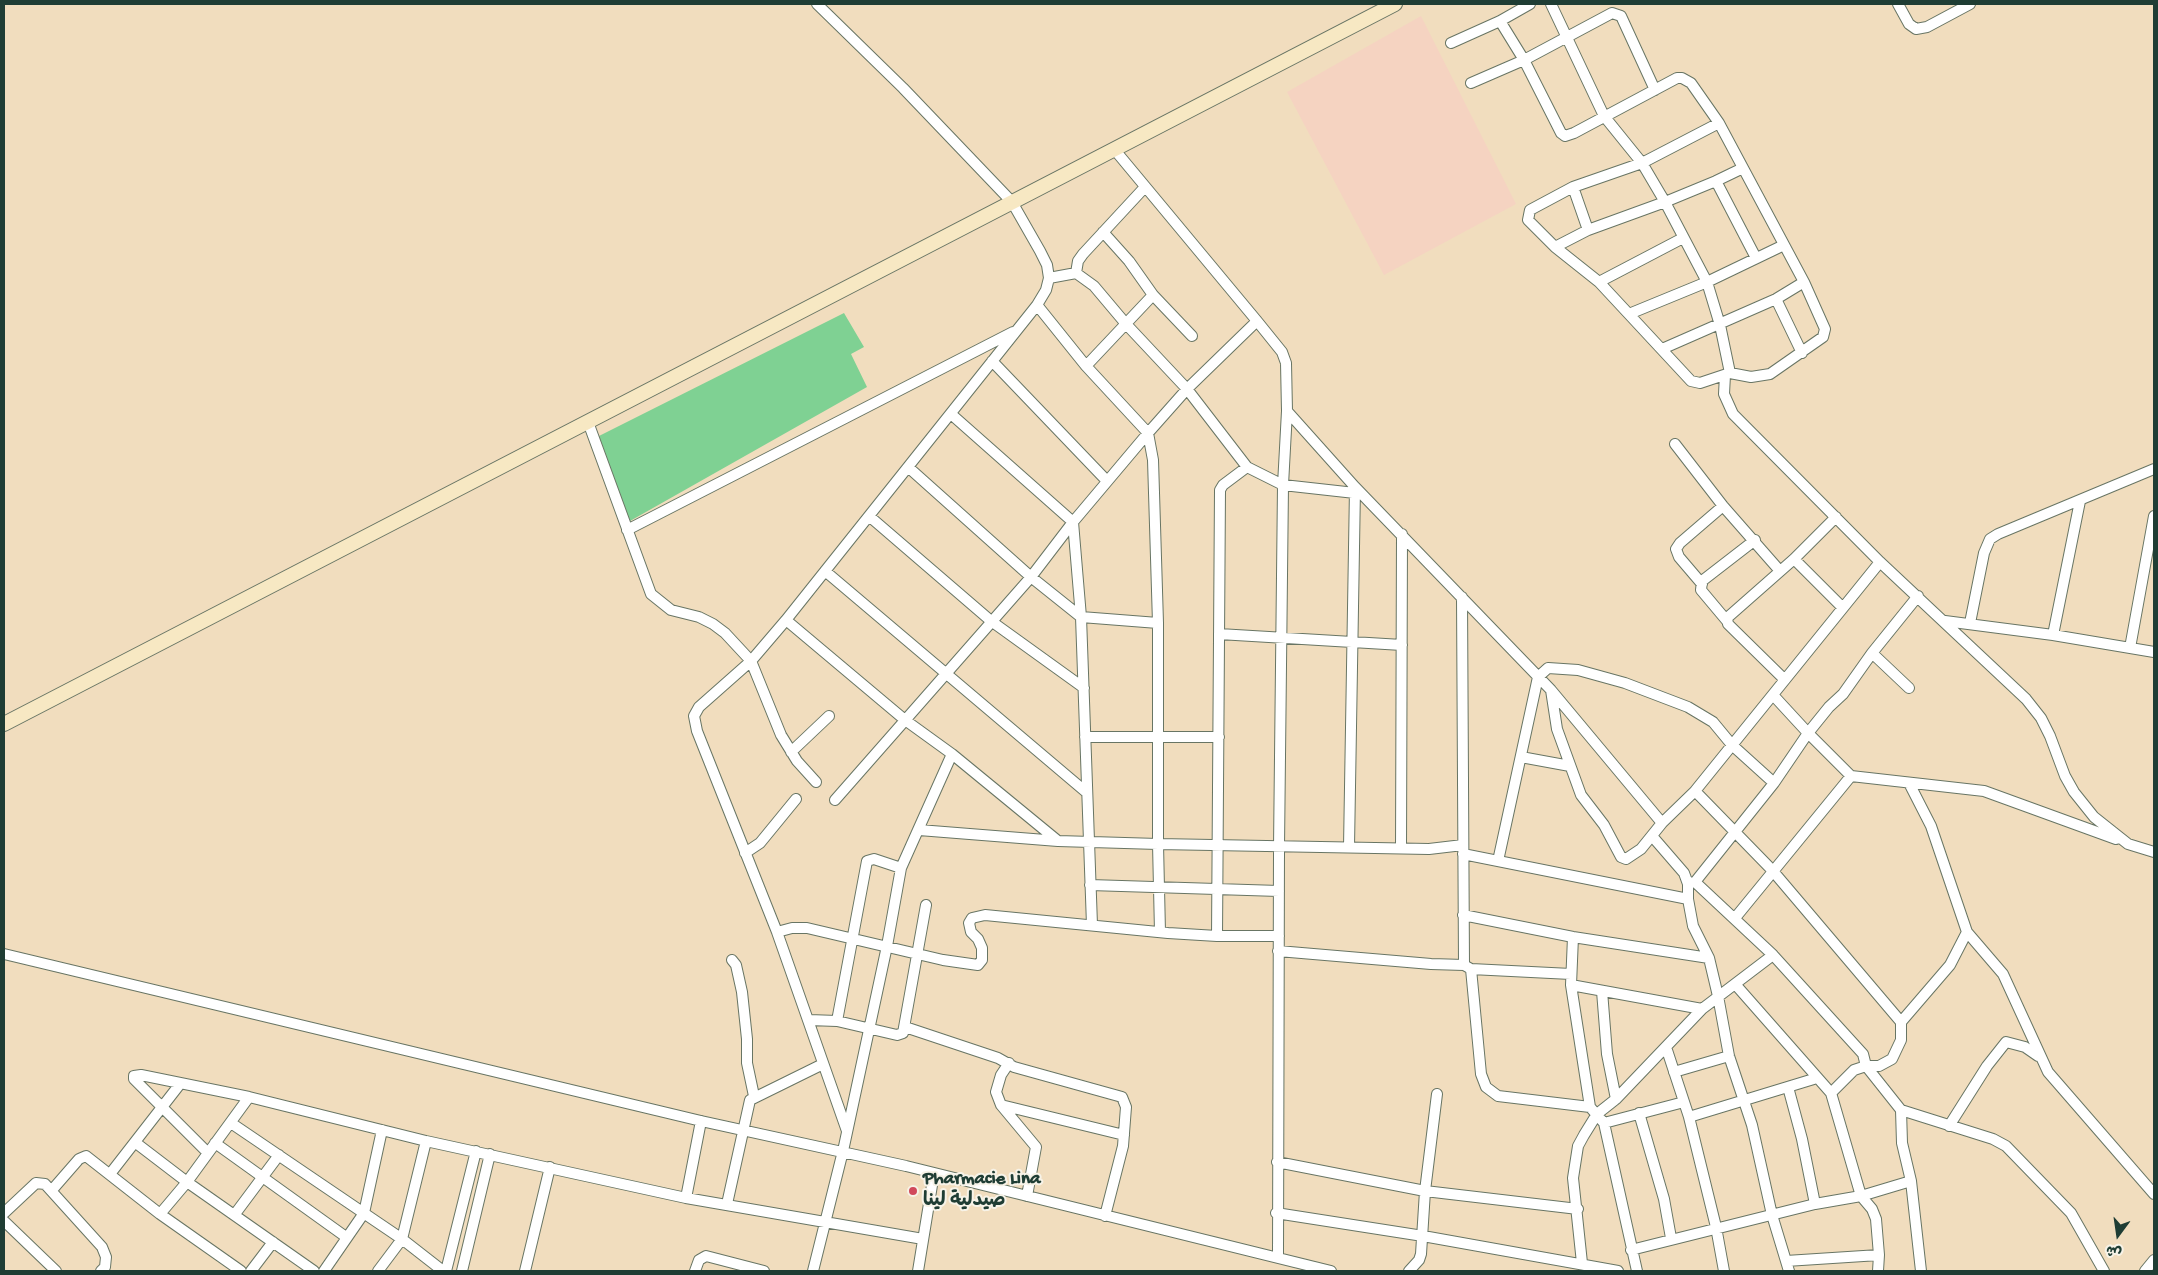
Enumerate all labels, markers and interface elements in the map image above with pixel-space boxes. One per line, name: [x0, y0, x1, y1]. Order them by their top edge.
place label: Pharmacie Lina صيدلية لينا: [923, 1169, 1041, 1213]
marker: Pharmacie Lina صيدلية لينا: [907, 1185, 919, 1197]
north arrow: [2093, 1210, 2143, 1260]
text: ش: [2105, 1240, 2124, 1260]

